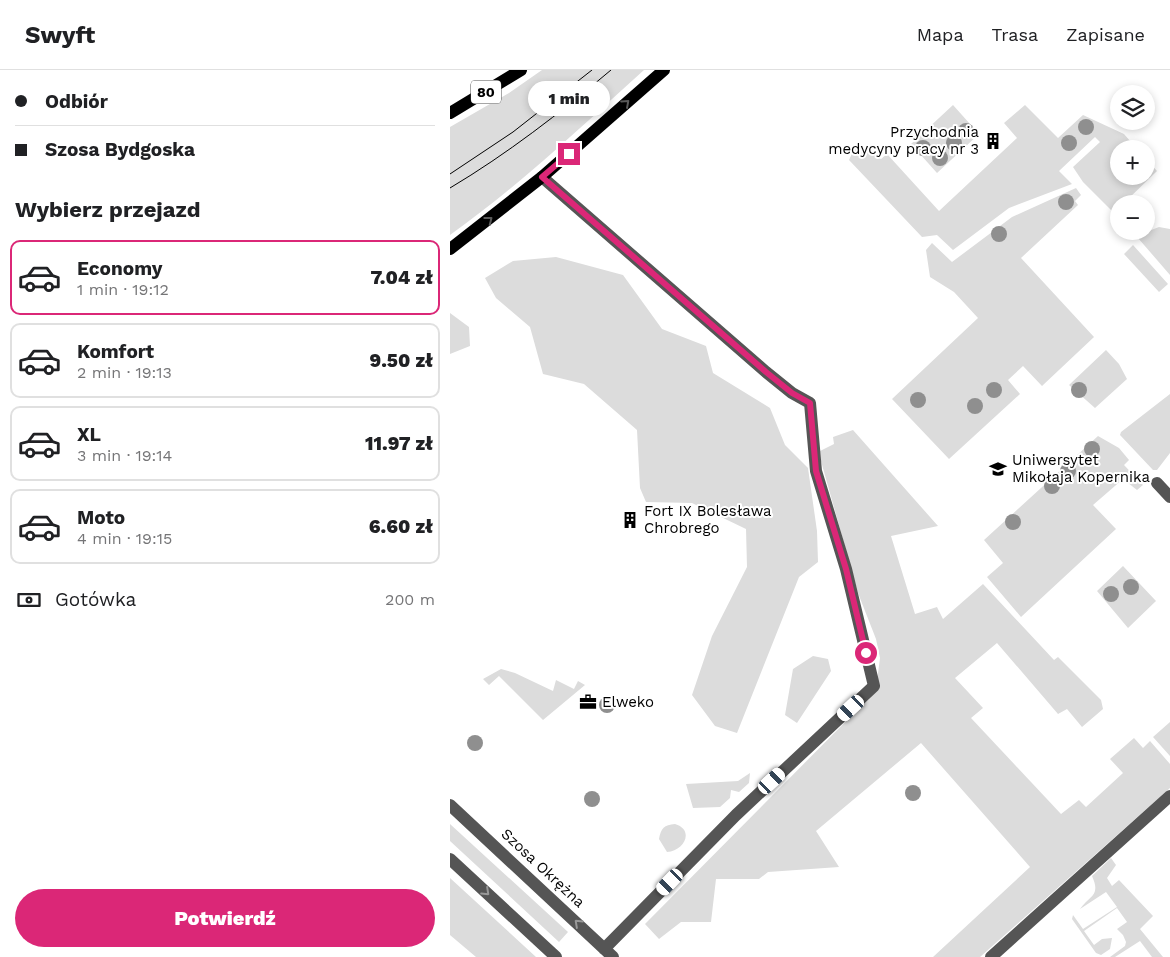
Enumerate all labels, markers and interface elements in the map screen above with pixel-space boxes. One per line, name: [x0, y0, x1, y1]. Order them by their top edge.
text: Swyft: [25, 21, 95, 49]
text: Mapa: [917, 24, 964, 45]
text: Trasa: [992, 24, 1038, 45]
text: Zapisane: [1066, 24, 1145, 45]
road number: 80: [471, 81, 501, 104]
callout: 1 min: [528, 82, 610, 116]
map controls: [1110, 85, 1155, 240]
button: layers: [1110, 85, 1155, 130]
text: 1 min: [548, 89, 590, 108]
text: Odbiór: [45, 90, 108, 113]
one-way arrow: [621, 100, 630, 109]
place label: Przychodnia medycyny pracy nr 3: [828, 123, 979, 158]
building icon: Przychodnia medycyny pracy nr 3: [983, 131, 1003, 151]
text: Szosa Bydgoska: [45, 138, 195, 161]
button: +: [1110, 140, 1155, 185]
route end: [558, 143, 580, 165]
button: −: [1110, 195, 1155, 240]
text: Wybierz przejazd: [15, 197, 200, 222]
one-way arrow: [483, 217, 493, 226]
icon: car: [17, 255, 62, 300]
text: Economy: [77, 257, 162, 280]
text: 7.04 zł: [370, 266, 433, 289]
text: 1 min · 19:12: [77, 280, 169, 299]
icon: car: [17, 338, 62, 383]
text: Komfort: [77, 340, 154, 363]
text: 9.50 zł: [370, 349, 433, 372]
text: 2 min · 19:13: [77, 363, 172, 382]
icon: car: [17, 421, 62, 466]
text: XL: [77, 423, 101, 446]
text: 11.97 zł: [365, 432, 433, 455]
text: 3 min · 19:14: [77, 446, 172, 465]
place label: Uniwersytet Mikołaja Kopernika: [1012, 451, 1150, 486]
school or university icon: Uniwersytet Mikołaja Kopernika: [988, 459, 1008, 479]
place label: Fort IX Bolesława Chrobrego: [644, 502, 772, 537]
icon: car: [17, 504, 62, 549]
text: Moto: [77, 506, 125, 529]
building icon: Fort IX Bolesława Chrobrego: [620, 510, 640, 530]
text: 6.60 zł: [369, 515, 433, 538]
text: 4 min · 19:15: [77, 529, 172, 548]
icon: cash: [15, 586, 43, 614]
text: Gotówka: [55, 588, 136, 611]
text: 200 m: [385, 590, 435, 609]
route start: [855, 642, 877, 664]
office icon: Elweko: [578, 692, 598, 712]
car: [834, 692, 867, 724]
place label: Elweko: [602, 693, 654, 711]
car: [755, 765, 788, 797]
street label: Szosa Okrężna: [498, 825, 589, 912]
car: [654, 866, 685, 898]
one-way arrow: [480, 886, 489, 895]
button: Potwierdź: [15, 889, 435, 947]
one-way arrow: [574, 920, 583, 929]

